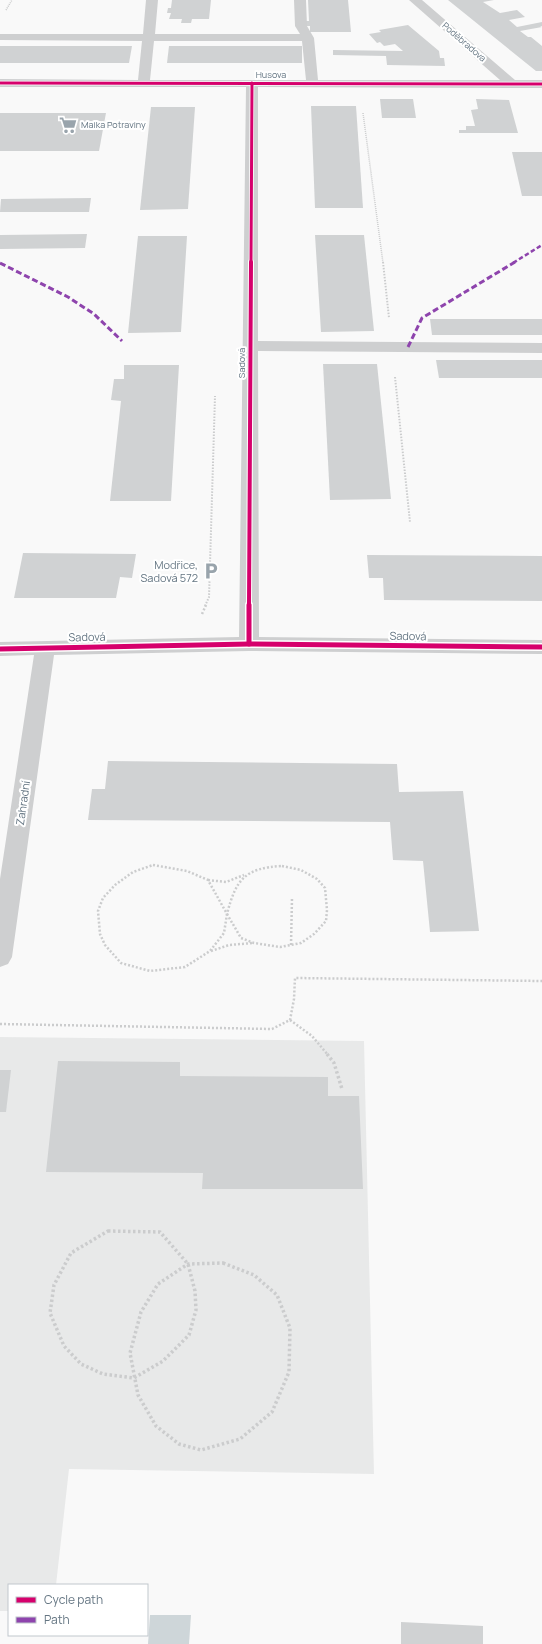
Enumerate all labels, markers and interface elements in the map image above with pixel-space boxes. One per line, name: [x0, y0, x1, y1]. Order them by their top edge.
street label: Poděbradova: [439, 19, 489, 64]
street label: Husova: [256, 68, 286, 81]
supermarket icon: Maika Potraviny: [58, 115, 78, 135]
place label: Maika Potraviny: [81, 118, 146, 131]
street label: Sadová: [235, 348, 248, 378]
place label: Modřice, Sadová 572: [141, 557, 198, 585]
parking icon: Modřice, Sadová 572: [201, 561, 221, 581]
street label: Sadová: [389, 628, 427, 643]
street label: Sadová: [68, 629, 106, 644]
street label: Zahradní: [12, 779, 33, 826]
legend: [8, 1584, 148, 1636]
text: Cycle path: [44, 1591, 103, 1608]
text: Path: [44, 1611, 70, 1628]

